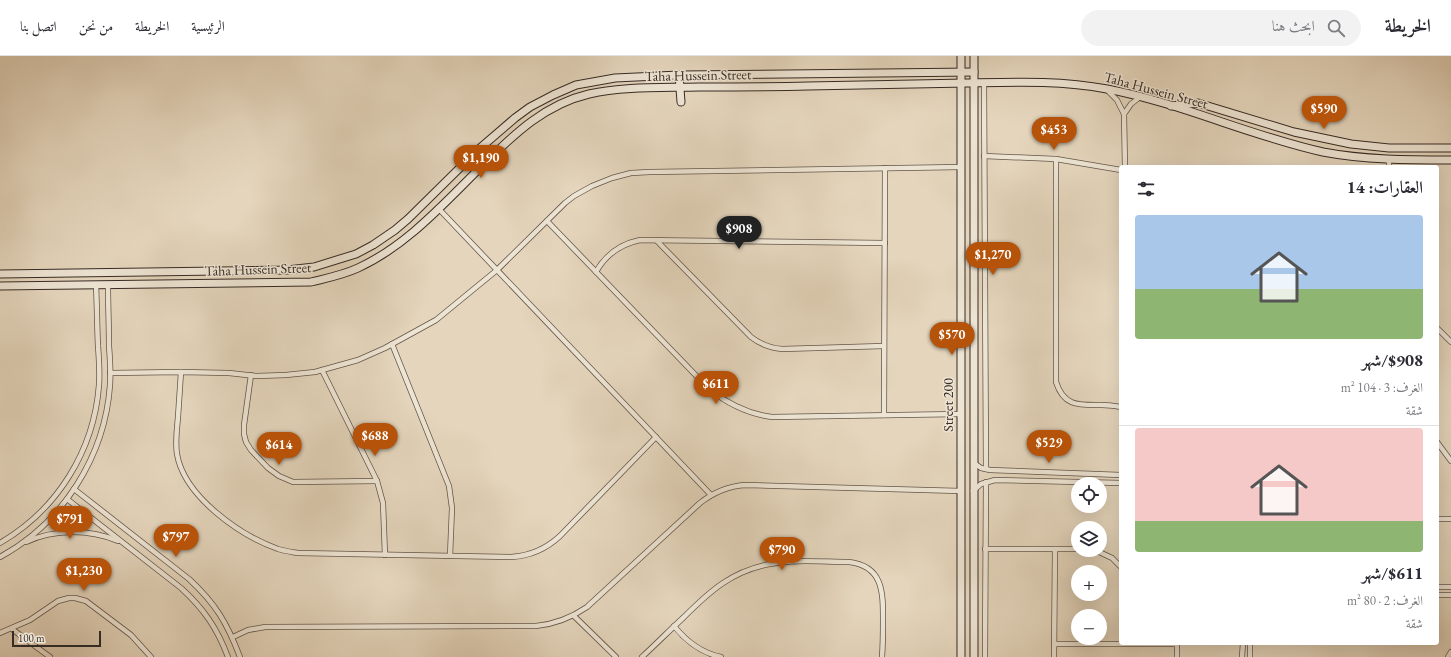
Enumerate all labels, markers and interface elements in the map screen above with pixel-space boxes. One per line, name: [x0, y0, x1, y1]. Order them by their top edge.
search box: [1081, 10, 1361, 46]
text: الخريطة: [1385, 13, 1431, 38]
text: ابحث هنا: [1272, 16, 1315, 35]
text: اتصل بنا: [20, 17, 57, 35]
text: من نحن: [79, 17, 113, 35]
text: الخريطة: [135, 17, 169, 35]
text: الرئيسية: [191, 17, 225, 35]
icon: search: [1325, 17, 1347, 39]
street label: Taha Hussein Street: [644, 65, 752, 85]
street label: Taha Hussein Street: [1102, 67, 1210, 113]
pin: $590: [1300, 96, 1348, 130]
text: $590: [1311, 100, 1337, 117]
pin: $453: [1030, 117, 1078, 151]
text: $453: [1041, 121, 1067, 138]
pin: $1,190: [448, 145, 514, 179]
text: $1,190: [463, 149, 499, 166]
text: العقارات: 14: [1347, 176, 1423, 198]
icon: filters: [1135, 178, 1157, 200]
pin: $908: [715, 216, 763, 250]
text: $908: [726, 220, 752, 237]
icon: home: [1243, 241, 1315, 313]
pin: $1,270: [960, 242, 1026, 276]
text: $1,270: [975, 246, 1011, 263]
street label: Taha Hussein Street: [204, 258, 312, 280]
pin: $570: [928, 322, 976, 356]
text: $570: [939, 326, 965, 343]
text: $908/شهر: [1362, 349, 1423, 371]
pin: $611: [692, 371, 740, 405]
text: $611: [703, 375, 729, 392]
street label: Street 200: [939, 378, 957, 432]
text: الغرف: 3 · 104 m²: [1341, 379, 1423, 396]
text: شقة: [1406, 402, 1423, 419]
pin: $688: [351, 423, 399, 457]
text: $688: [362, 427, 388, 444]
pin: $529: [1025, 430, 1073, 464]
pin: $614: [255, 432, 303, 466]
text: $529: [1036, 434, 1062, 451]
text: $614: [266, 436, 292, 453]
icon: home: [1243, 454, 1315, 526]
map controls: [1071, 477, 1107, 645]
button: locate: [1071, 477, 1107, 513]
pin: $791: [46, 506, 94, 540]
text: $791: [57, 510, 83, 527]
button: layers: [1071, 521, 1107, 557]
pin: $797: [152, 524, 200, 558]
text: $797: [163, 528, 189, 545]
pin: $790: [758, 537, 806, 571]
text: $790: [769, 541, 795, 558]
pin: $1,230: [51, 558, 117, 592]
text: $1,230: [66, 562, 102, 579]
text: $611/شهر: [1362, 562, 1423, 584]
button: +: [1071, 565, 1107, 601]
text: الغرف: 2 · 80 m²: [1347, 592, 1423, 609]
button: −: [1071, 609, 1107, 645]
text: شقة: [1406, 615, 1423, 632]
scale bar: [12, 629, 101, 648]
text: 100 m: [18, 631, 45, 645]

